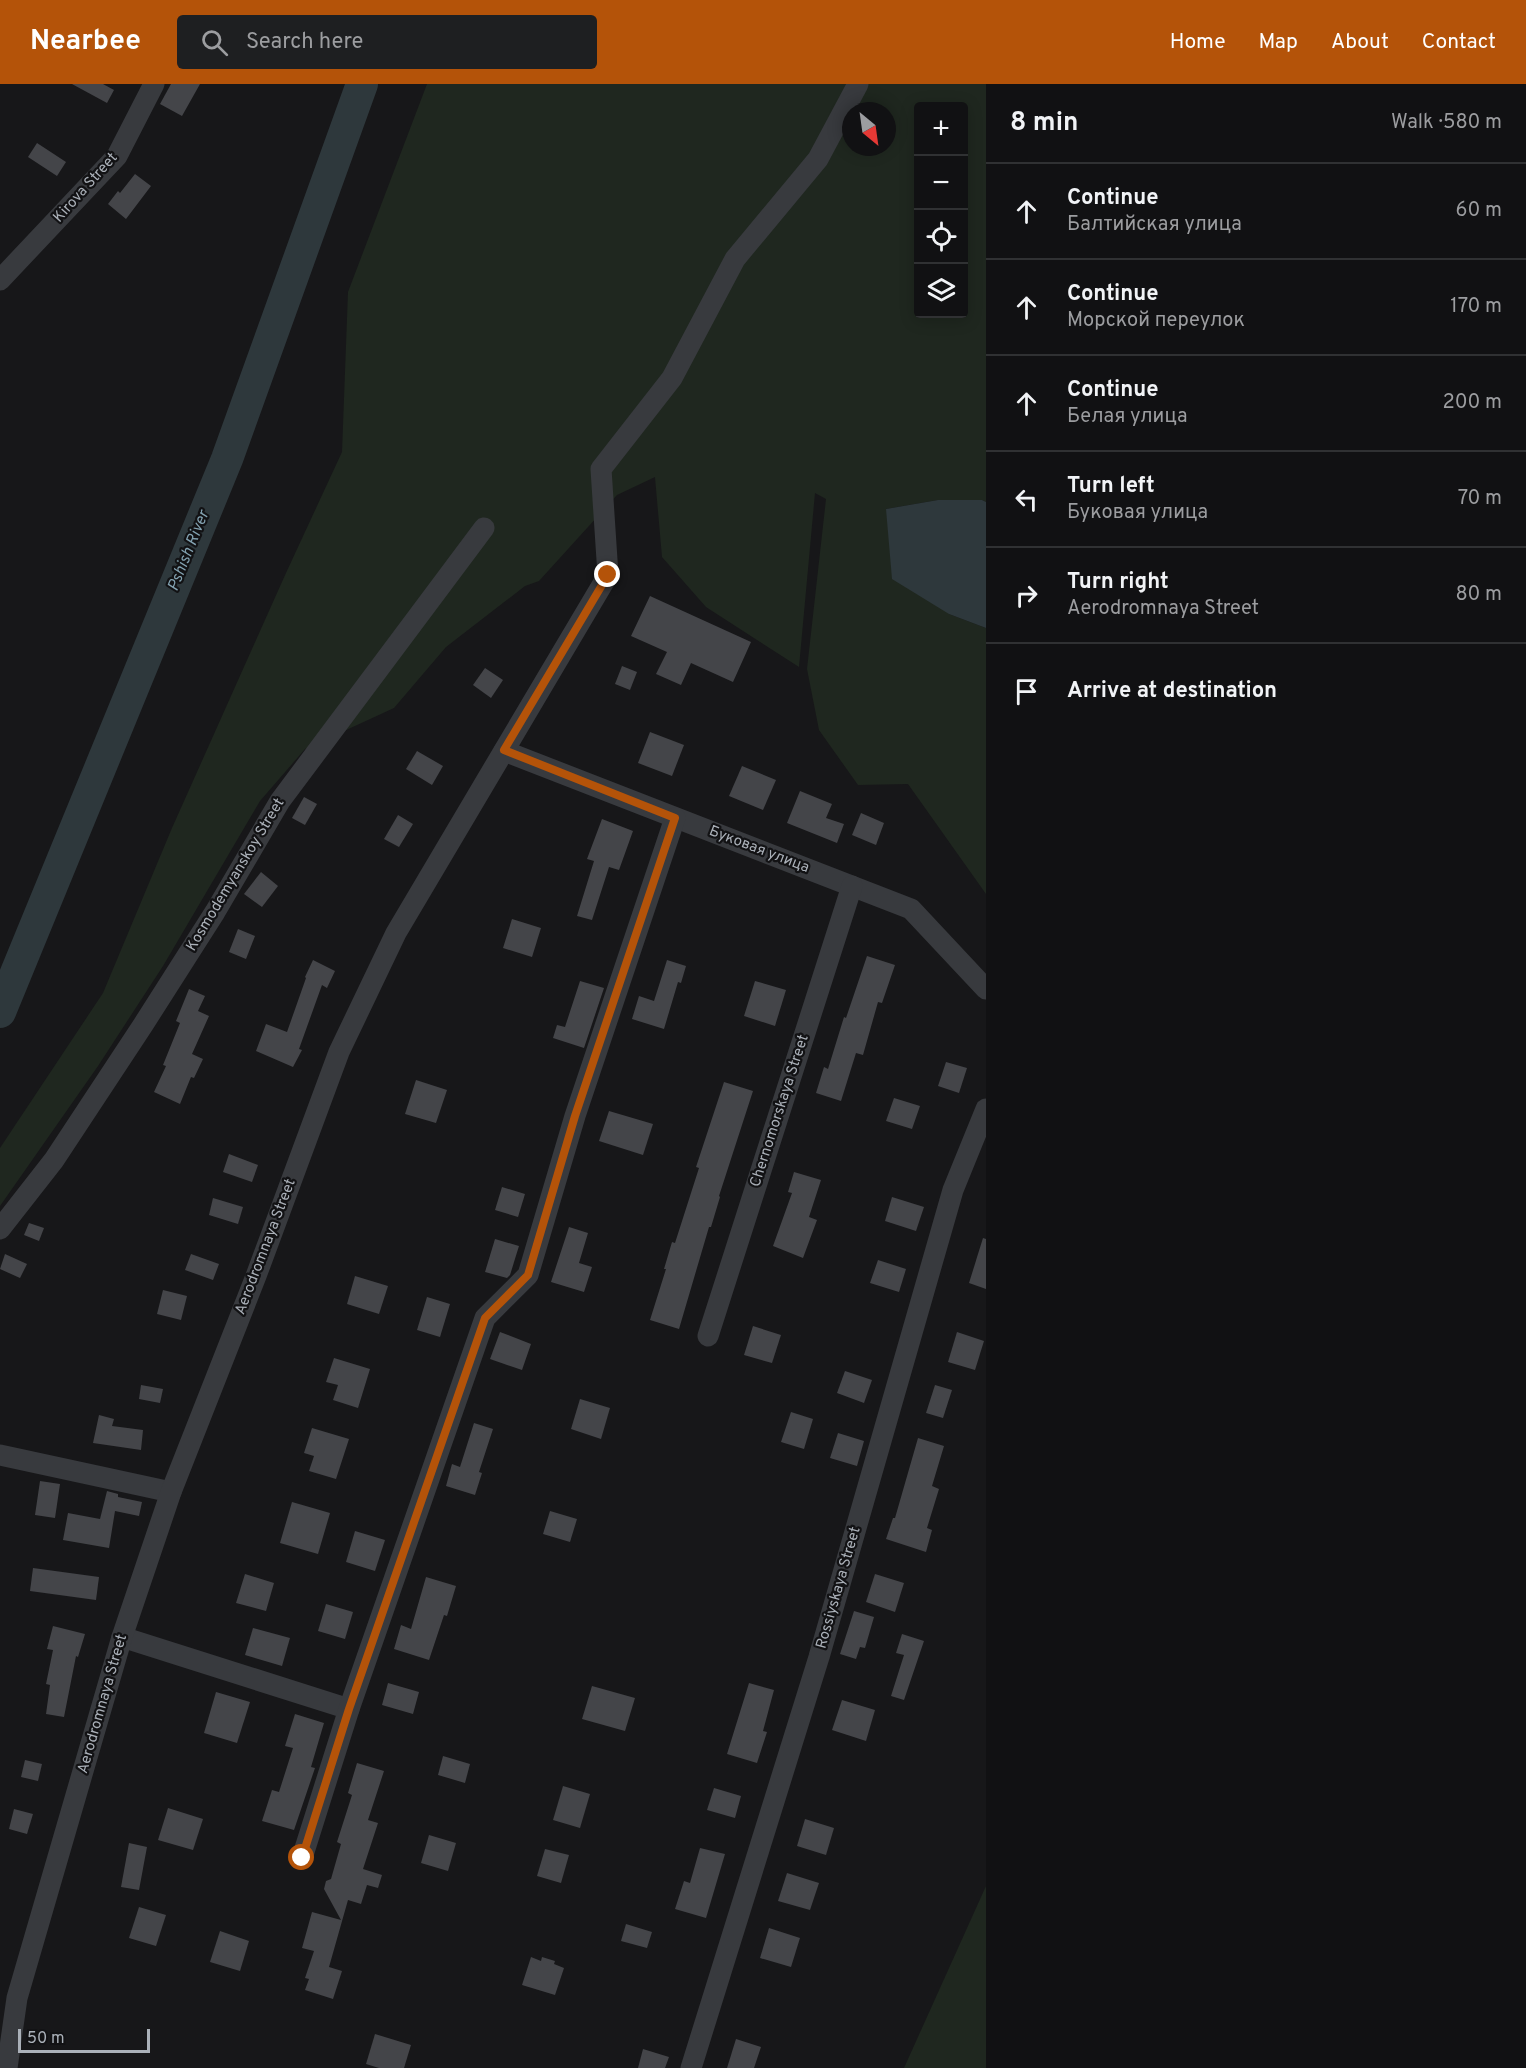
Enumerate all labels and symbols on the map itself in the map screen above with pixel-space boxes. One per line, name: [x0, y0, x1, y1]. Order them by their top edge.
north arrow: [842, 102, 896, 156]
street label: Kirova Street: [50, 149, 122, 227]
water label: Pshish River: [164, 506, 215, 594]
route end: [594, 561, 620, 587]
street label: Kosmodemyanskoy Street: [183, 795, 289, 955]
street label: Буковая улица: [706, 822, 812, 878]
street label: Chernomorskaya Street: [746, 1032, 814, 1190]
street label: Aerodromnaya Street: [231, 1176, 301, 1318]
street label: Rossiyskaya Street: [812, 1525, 866, 1651]
street label: Aerodromnaya Street: [74, 1632, 132, 1776]
route start: [288, 1844, 314, 1870]
scale bar: [18, 2026, 150, 2054]

